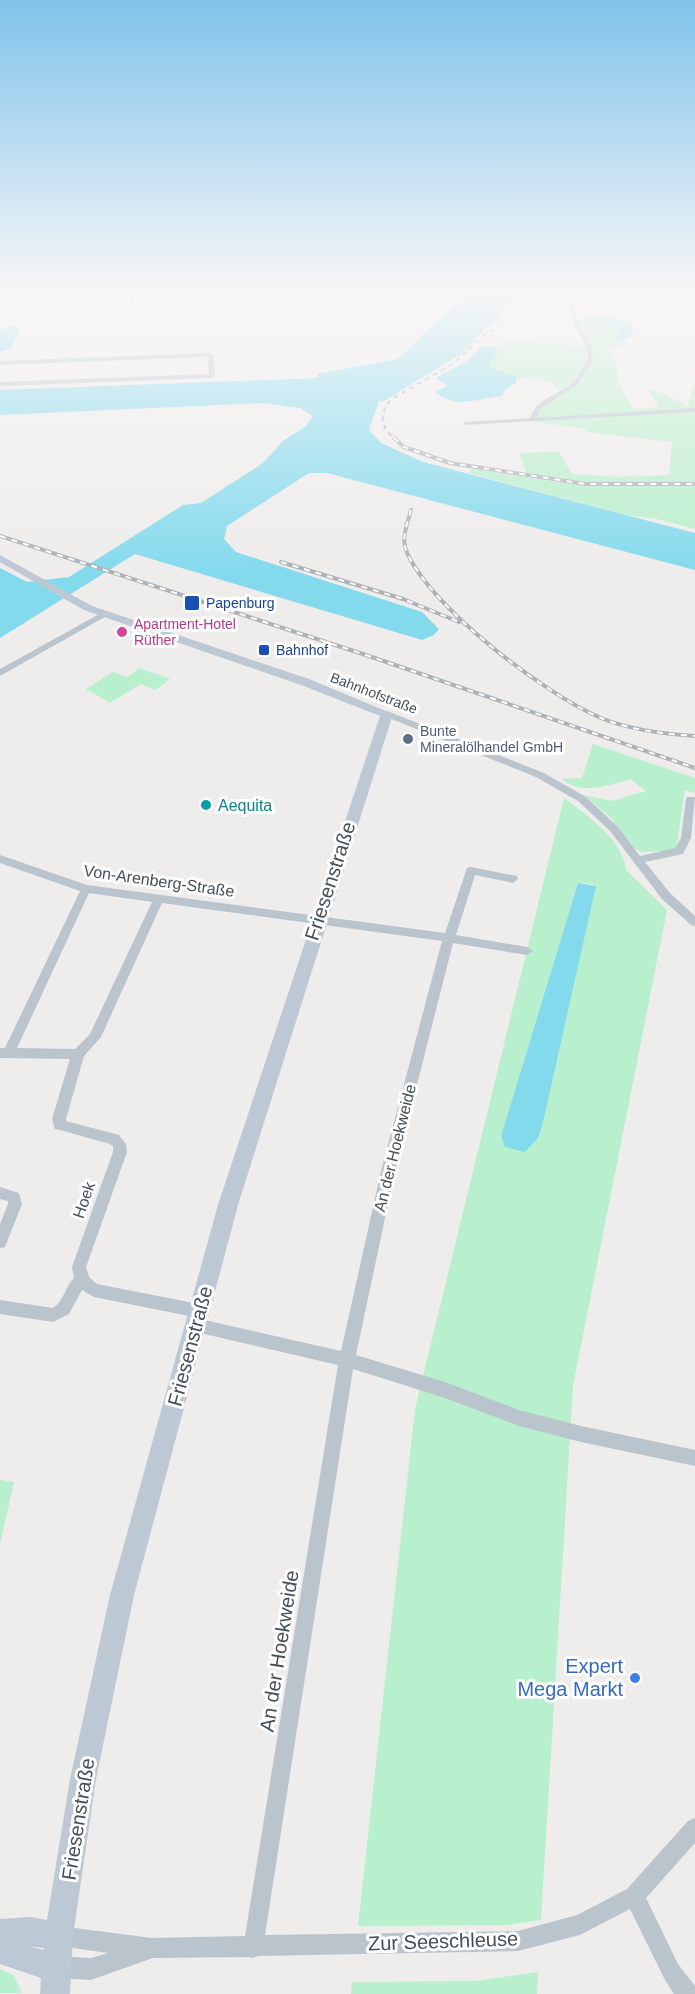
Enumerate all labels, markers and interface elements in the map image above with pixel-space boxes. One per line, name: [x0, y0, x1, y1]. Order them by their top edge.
marker: Papenburg: [183, 594, 201, 612]
place label: Papenburg: [206, 595, 275, 611]
place label: Apartment-Hotel Rüther: [134, 616, 236, 648]
marker: Apartment-Hotel Rüther: [115, 625, 129, 639]
place label: Bahnhof: [276, 642, 328, 658]
marker: Bahnhof: [257, 643, 271, 657]
street label: Bahnhofstraße: [328, 669, 420, 717]
place label: Bunte Mineralölhandel GmbH: [420, 723, 563, 755]
marker: Bunte Mineralölhandel GmbH: [401, 732, 415, 746]
place label: Aequita: [218, 797, 272, 814]
marker: Aequita: [199, 798, 213, 812]
street label: Friesenstraße: [300, 819, 360, 943]
street label: Von-Arenberg-Straße: [83, 862, 236, 900]
street label: An der Hoekweide: [371, 1082, 419, 1213]
street label: Hoek: [70, 1179, 98, 1220]
street label: Friesenstraße: [163, 1284, 217, 1408]
street label: An der Hoekweide: [255, 1569, 303, 1733]
place label: Expert Mega Markt: [517, 1655, 623, 1700]
marker: Expert Mega Markt: [628, 1671, 642, 1685]
street label: Friesenstraße: [57, 1756, 99, 1882]
street label: Zur Seeschleuse: [368, 1927, 518, 1955]

